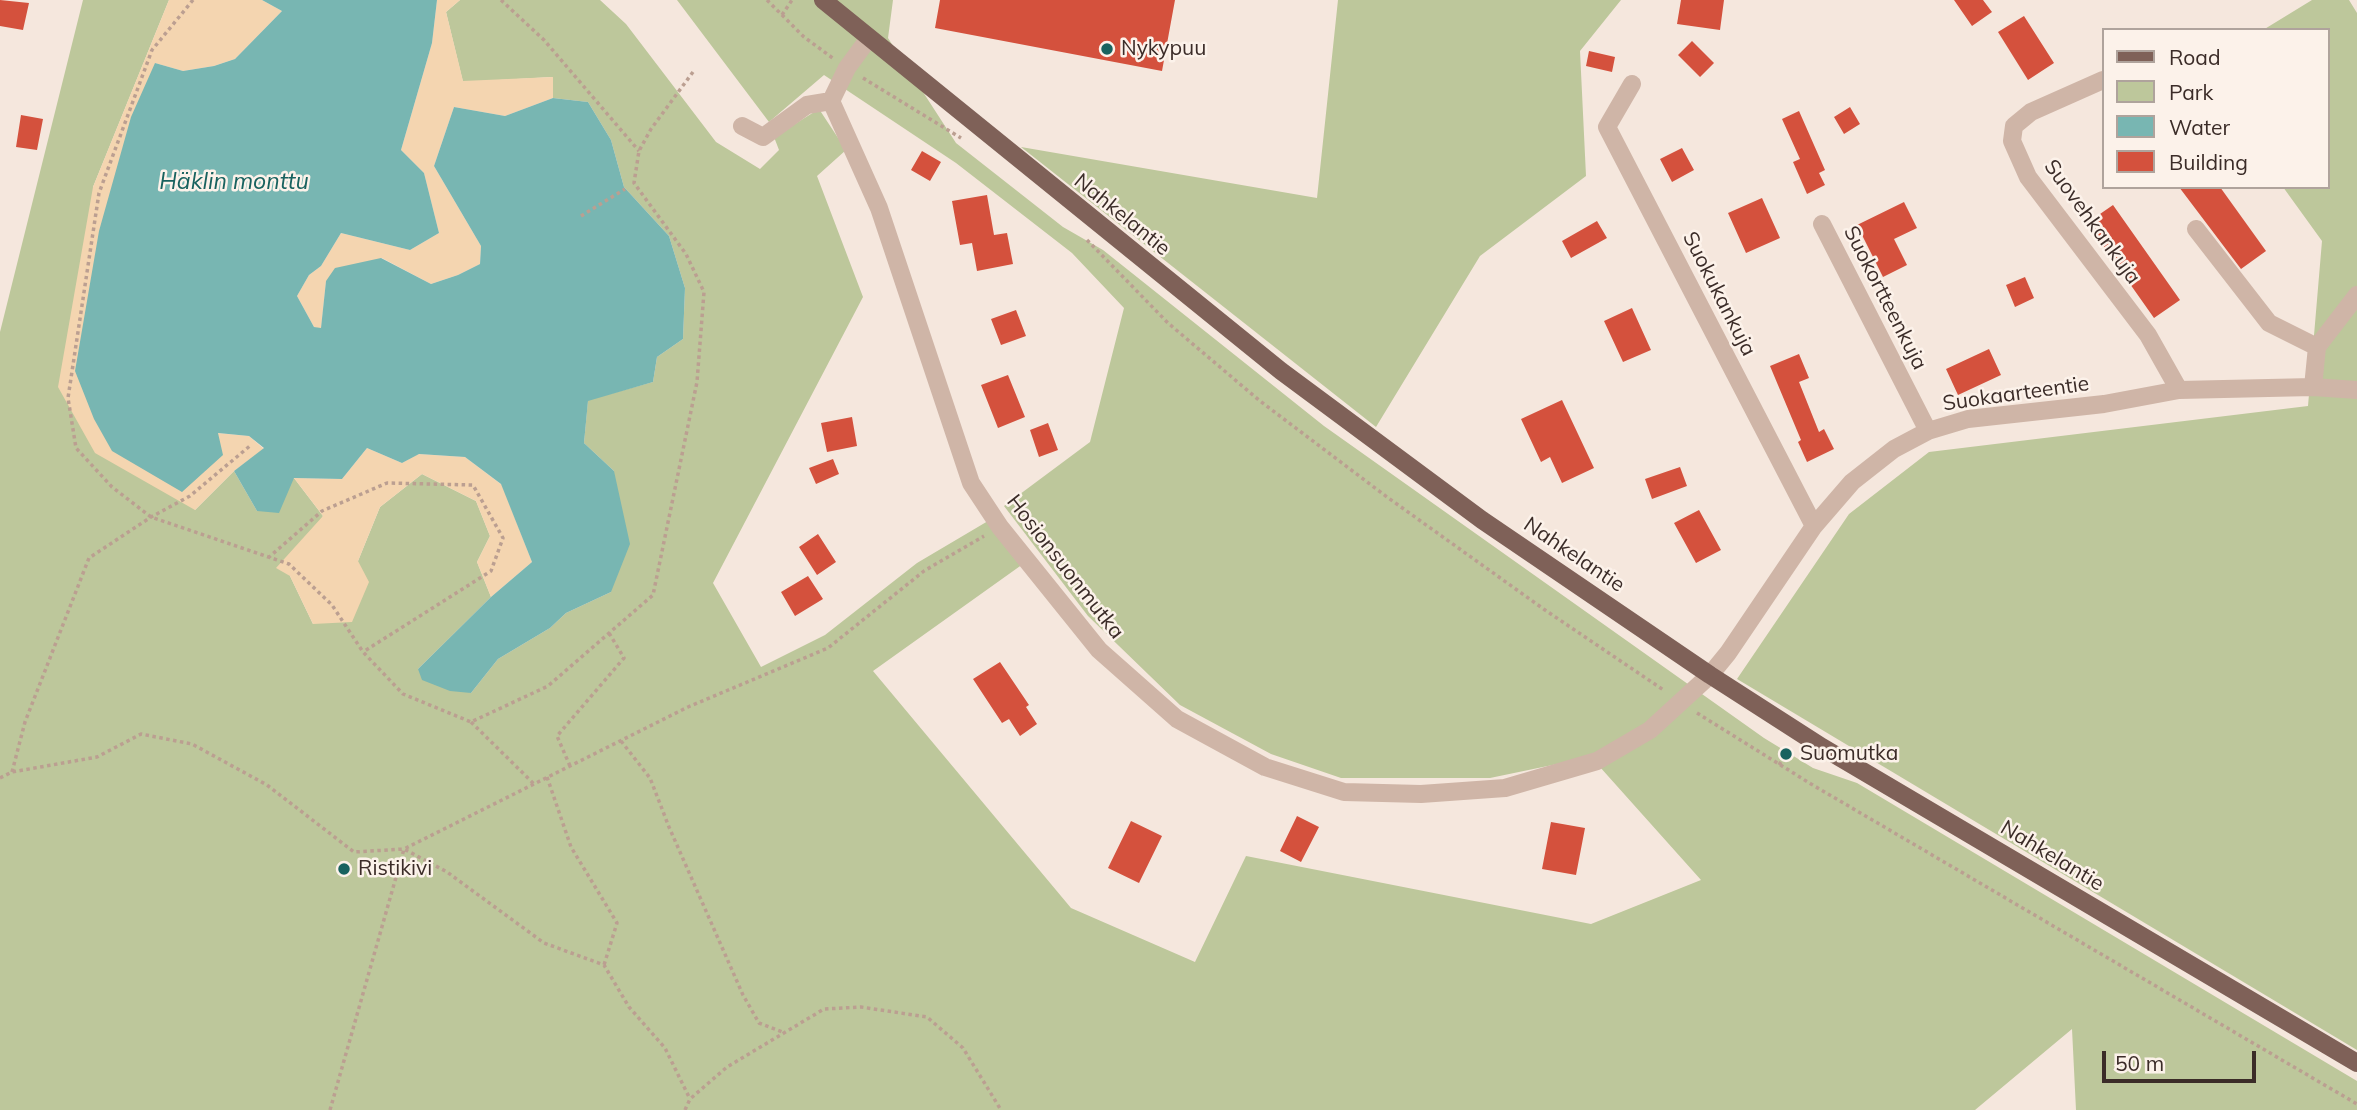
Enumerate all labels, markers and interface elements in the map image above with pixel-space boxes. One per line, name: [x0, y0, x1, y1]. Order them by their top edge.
legend: [2102, 28, 2329, 189]
place label: Nykypuu: [1121, 36, 1206, 62]
marker: Nykypuu: [1099, 41, 1115, 57]
text: Road: [2169, 44, 2220, 70]
text: Park: [2169, 79, 2213, 105]
text: Water: [2169, 114, 2230, 140]
text: Building: [2169, 149, 2248, 175]
street label: Suovehkankuja: [2038, 155, 2146, 289]
water label: Häklin monttu: [159, 168, 309, 196]
street label: Nahkelantie: [1069, 169, 1175, 261]
street label: Suokortteenkuja: [1838, 222, 1932, 374]
street label: Suokukankuja: [1677, 228, 1761, 360]
street label: Suokaarteentie: [1941, 371, 2091, 417]
street label: Hosionsuonmutka: [1001, 490, 1129, 644]
street label: Nahkelantie: [1519, 512, 1629, 598]
place label: Suomutka: [1800, 741, 1898, 767]
marker: Suomutka: [1778, 746, 1794, 762]
street label: Nahkelantie: [1996, 815, 2108, 897]
place label: Ristikivi: [358, 856, 432, 882]
marker: Ristikivi: [336, 861, 352, 877]
scale bar: [2105, 1036, 2259, 1080]
text: 50 m: [2115, 1050, 2164, 1076]

